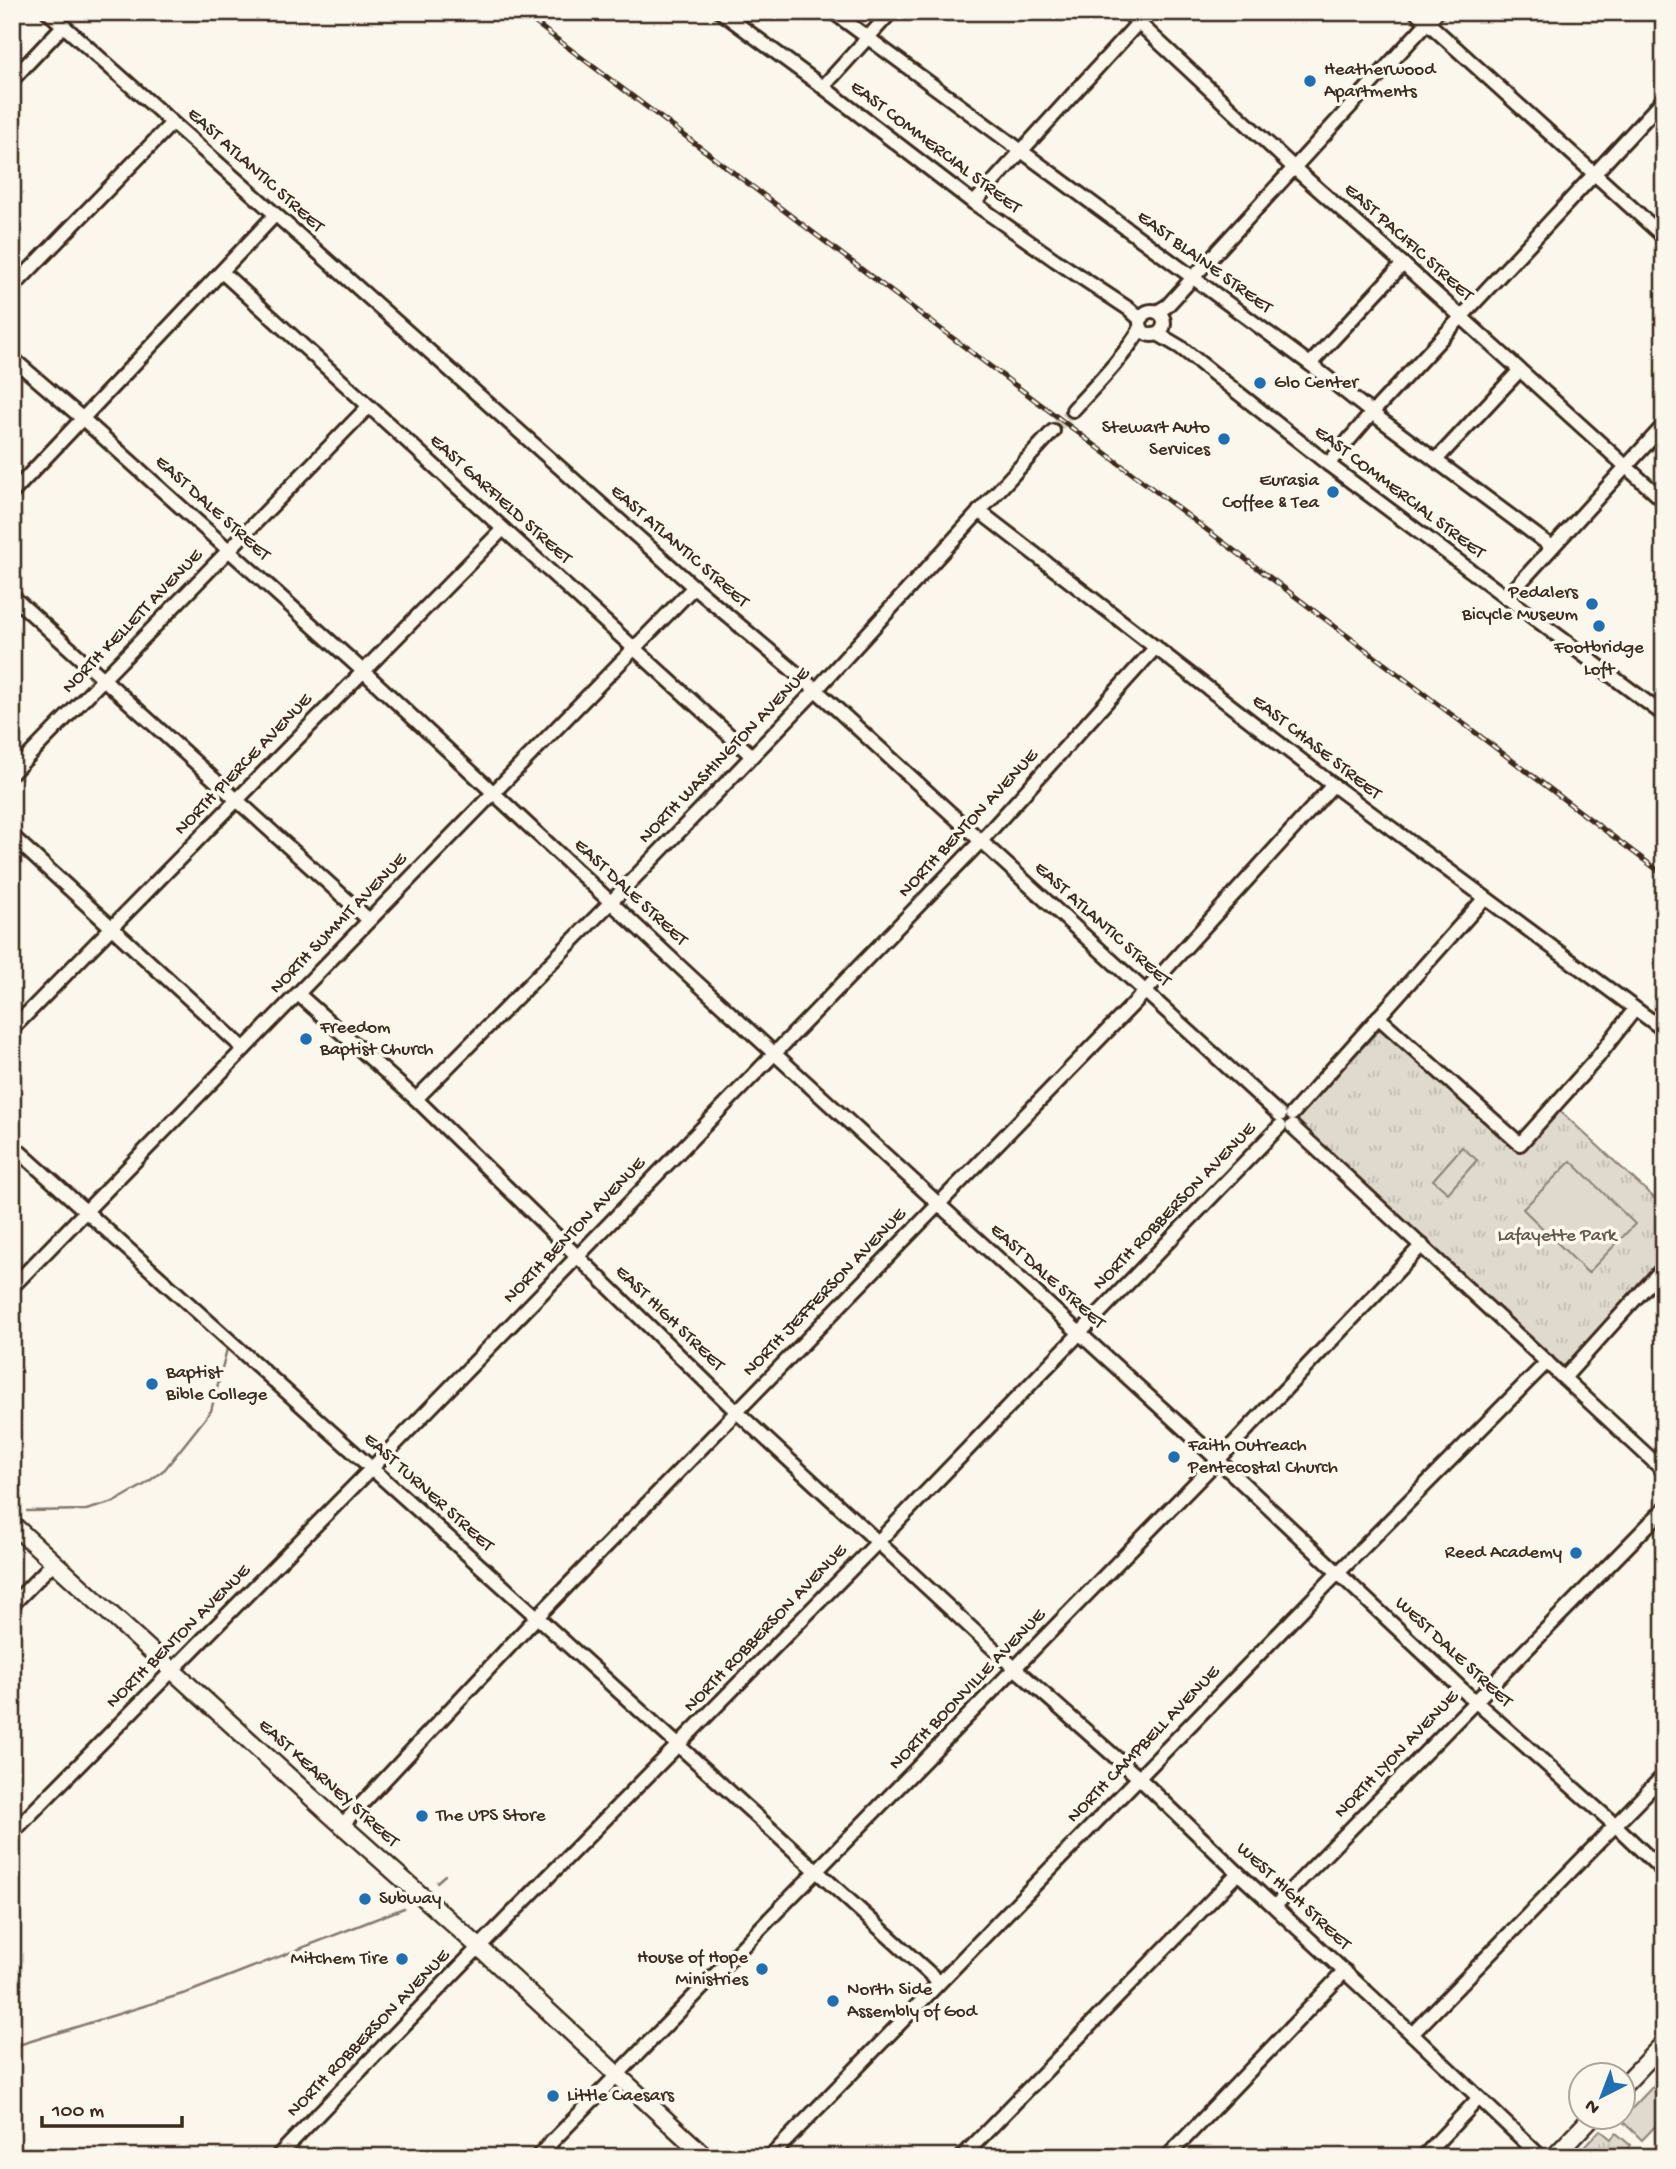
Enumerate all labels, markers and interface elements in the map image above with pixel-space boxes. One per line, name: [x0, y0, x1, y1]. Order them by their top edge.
place label: Heatherwood Apartments: [1324, 59, 1437, 104]
marker: Heatherwood Apartments: [1302, 73, 1318, 89]
street label: EAST COMMERCIAL STREET: [845, 76, 1026, 220]
street label: EAST ATLANTIC STREET: [182, 103, 329, 239]
street label: EAST PACIFIC STREET: [1338, 179, 1478, 308]
street label: EAST BLAINE STREET: [1132, 206, 1277, 320]
place label: Glo Center: [1274, 372, 1360, 395]
marker: Glo Center: [1252, 375, 1268, 391]
place label: Stewart Auto Services: [1102, 417, 1211, 462]
street label: EAST COMMERCIAL STREET: [1309, 421, 1490, 565]
street label: EAST GARFIELD STREET: [424, 430, 577, 571]
marker: Stewart Auto Services: [1216, 431, 1232, 447]
street label: EAST DALE STREET: [149, 451, 275, 567]
place label: Eurasia Coffee & Tea: [1222, 470, 1320, 515]
street label: EAST ATLANTIC STREET: [605, 480, 754, 614]
marker: Eurasia Coffee & Tea: [1325, 484, 1341, 500]
street label: NORTH KELLETT AVENUE: [58, 544, 209, 699]
place label: Pedalers Bicycle Museum: [1461, 582, 1579, 627]
marker: Pedalers Bicycle Museum: [1584, 596, 1600, 612]
marker: Footbridge Loft: [1591, 618, 1607, 634]
place label: Footbridge Loft: [1553, 637, 1644, 682]
street label: NORTH WASHINGTON AVENUE: [634, 662, 816, 849]
street label: NORTH PIERCE AVENUE: [170, 688, 319, 841]
street label: EAST CHASE STREET: [1247, 690, 1386, 806]
street label: NORTH BENTON AVENUE: [894, 744, 1045, 903]
street label: EAST DALE STREET: [568, 834, 692, 952]
street label: NORTH SUMMIT AVENUE: [266, 848, 413, 1000]
street label: EAST ATLANTIC STREET: [1029, 857, 1176, 993]
place label: Freedom Baptist Church: [319, 1017, 434, 1062]
marker: Freedom Baptist Church: [298, 1031, 314, 1047]
street label: NORTH ROBBERSON AVENUE: [1089, 1117, 1262, 1296]
street label: NORTH BENTON AVENUE: [499, 1152, 652, 1309]
street label: NORTH JEFFERSON AVENUE: [738, 1203, 912, 1382]
street label: EAST DALE STREET: [984, 1219, 1110, 1335]
park label: Lafayette Park: [1497, 1225, 1618, 1248]
street label: EAST HIGH STREET: [609, 1261, 729, 1378]
place label: Baptist Bible College: [165, 1362, 267, 1407]
marker: Baptist Bible College: [144, 1376, 160, 1392]
street label: EAST TURNER STREET: [358, 1428, 499, 1558]
place label: Faith Outreach Pentecostal Church: [1187, 1435, 1338, 1480]
marker: Faith Outreach Pentecostal Church: [1166, 1449, 1182, 1465]
street label: NORTH ROBBERSON AVENUE: [680, 1539, 853, 1718]
place label: Reed Academy: [1445, 1542, 1563, 1565]
marker: Reed Academy: [1568, 1545, 1584, 1561]
street label: NORTH BENTON AVENUE: [102, 1559, 257, 1714]
street label: WEST DALE STREET: [1389, 1593, 1517, 1714]
street label: NORTH BOONVILLE AVENUE: [885, 1604, 1052, 1776]
street label: NORTH CAMPBELL AVENUE: [1063, 1661, 1226, 1829]
street label: NORTH LYON AVENUE: [1330, 1685, 1465, 1824]
street label: EAST KEARNEY STREET: [253, 1715, 404, 1854]
place label: The UPS Store: [435, 1805, 546, 1828]
marker: The UPS Store: [414, 1808, 430, 1824]
street label: WEST HIGH STREET: [1231, 1838, 1356, 1956]
place label: Subway: [379, 1888, 442, 1911]
marker: Subway: [357, 1891, 373, 1907]
street label: NORTH ROBBERSON AVENUE: [283, 1944, 456, 2123]
place label: House of Hope Ministries: [637, 1947, 749, 1992]
place label: Mitchem Tire: [291, 1948, 388, 1971]
marker: Mitchem Tire: [394, 1951, 410, 1967]
marker: House of Hope Ministries: [754, 1961, 770, 1977]
place label: North Side Assembly of God: [847, 1979, 979, 2024]
marker: North Side Assembly of God: [825, 1993, 841, 2009]
north arrow: [1568, 2060, 1638, 2130]
scale bar: [42, 2085, 182, 2129]
place label: Little Caesars: [567, 2085, 675, 2108]
marker: Little Caesars: [545, 2088, 561, 2104]
text: N: [1581, 2093, 1605, 2119]
text: 100 m: [51, 2100, 104, 2125]

